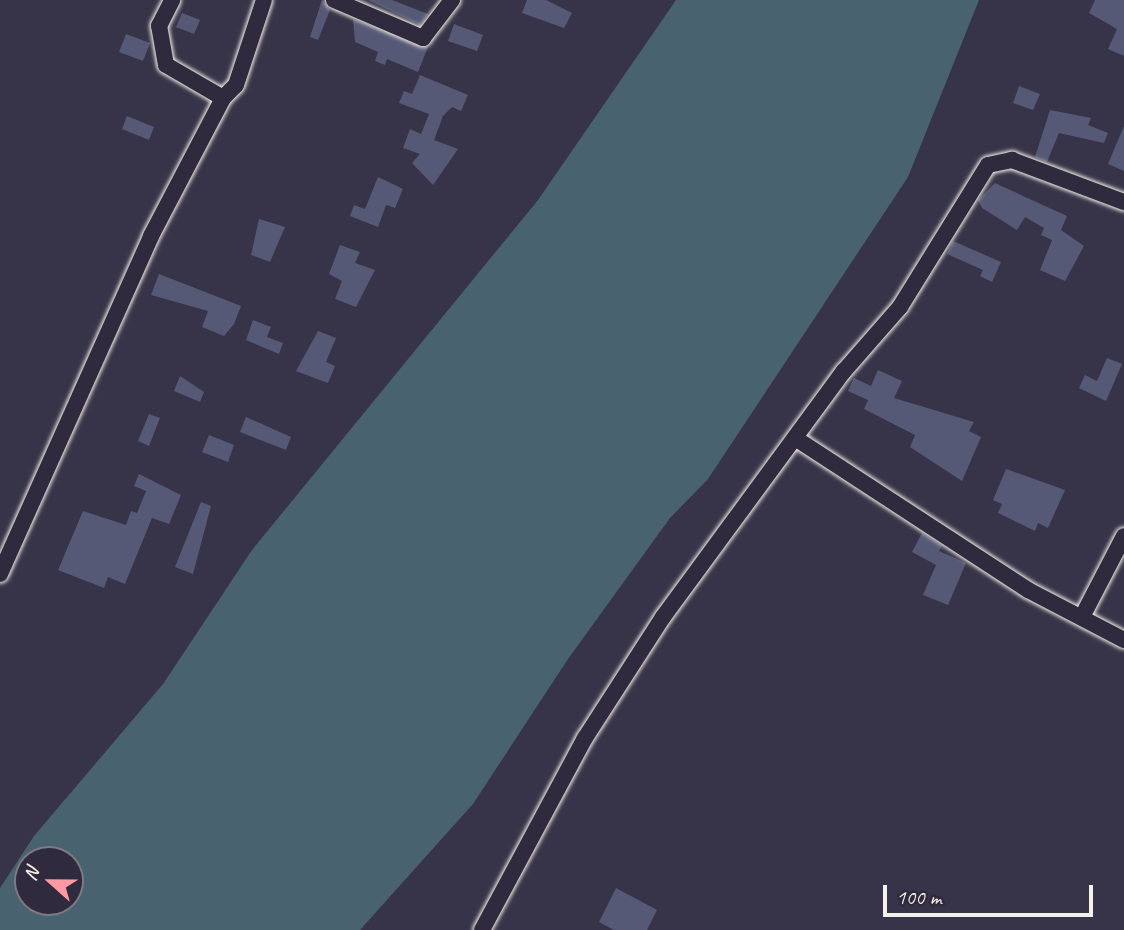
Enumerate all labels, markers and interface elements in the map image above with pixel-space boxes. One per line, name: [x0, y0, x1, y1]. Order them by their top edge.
north arrow: [14, 846, 84, 916]
text: N: [18, 864, 45, 884]
scale bar: [886, 870, 1096, 914]
text: 100 m: [896, 884, 941, 910]

